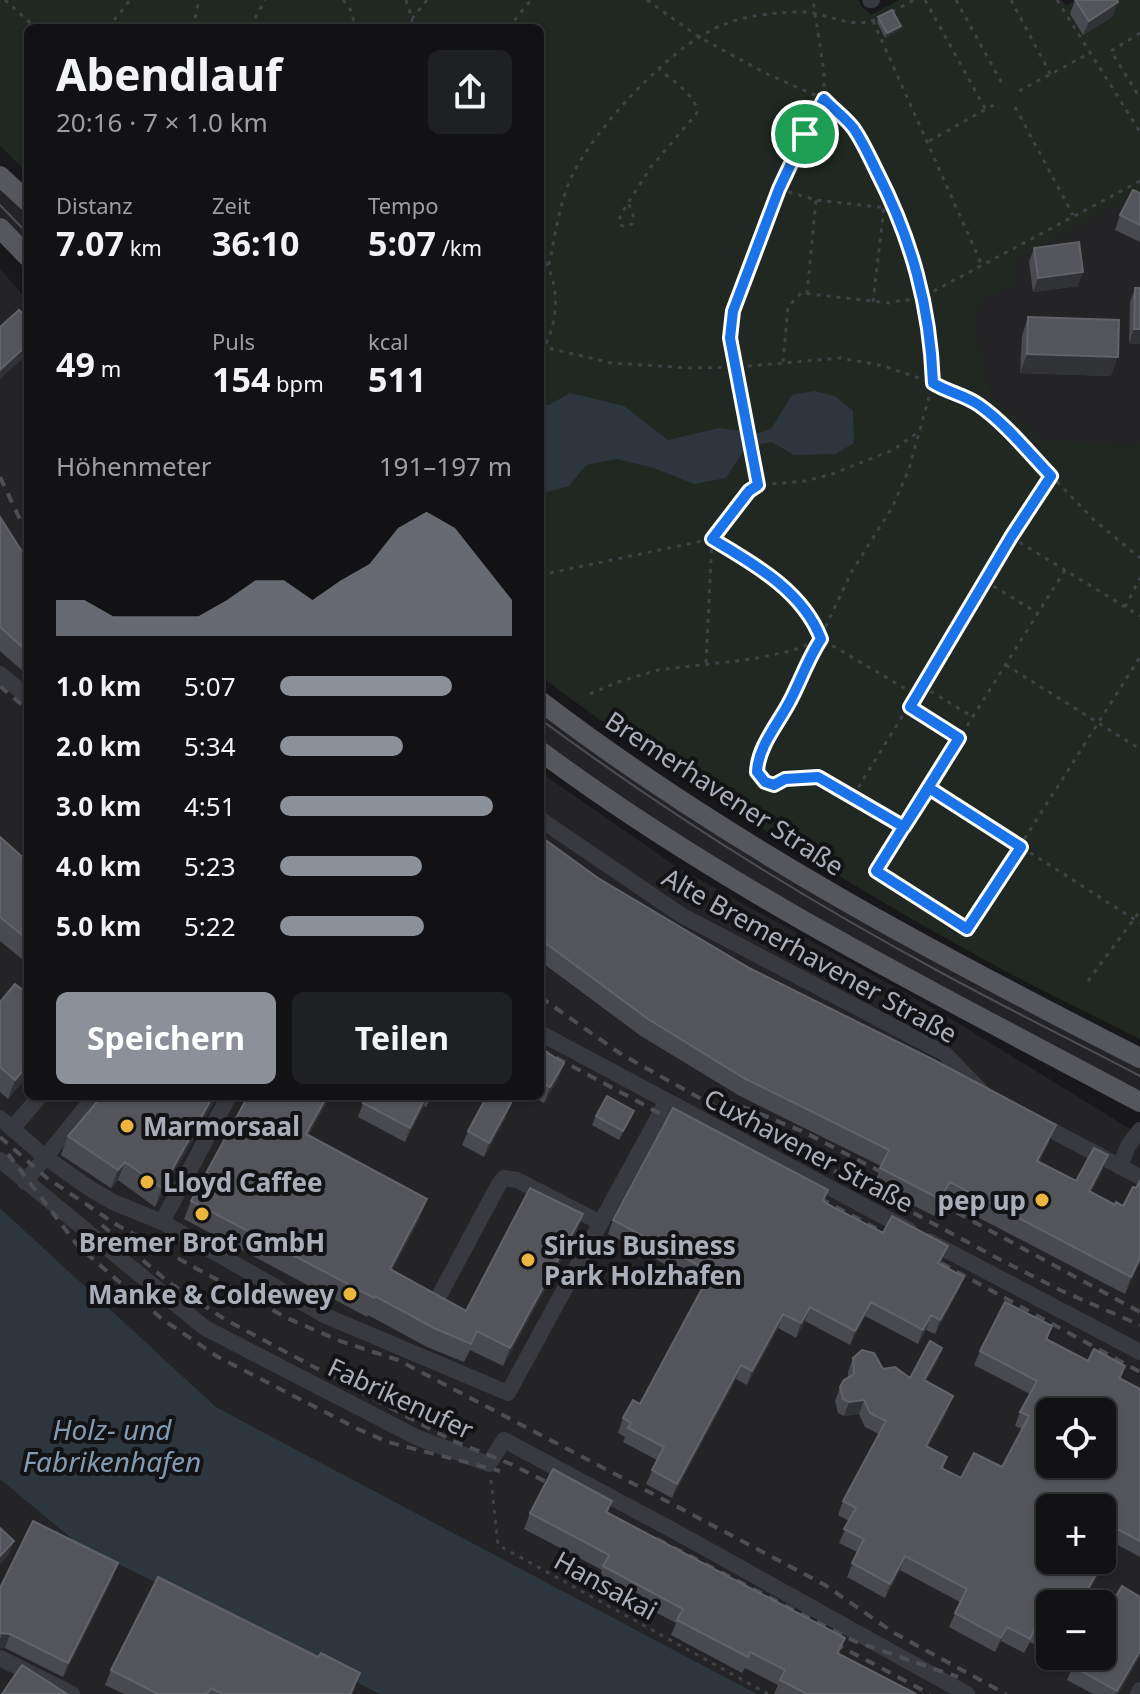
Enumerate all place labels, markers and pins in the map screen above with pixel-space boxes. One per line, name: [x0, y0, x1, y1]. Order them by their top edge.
pin: [771, 100, 839, 168]
place label: Marmorsaal: [143, 1108, 300, 1144]
marker: Marmorsaal: [118, 1117, 136, 1135]
place label: Lloyd Caffee: [163, 1164, 322, 1200]
marker: Lloyd Caffee: [138, 1173, 156, 1191]
place label: pep up: [938, 1182, 1026, 1218]
marker: pep up: [1033, 1191, 1051, 1209]
marker: Bremer Brot GmbH: [193, 1205, 211, 1223]
place label: Bremer Brot GmbH: [79, 1224, 325, 1260]
place label: Sirius Business Park Holzhafen: [544, 1227, 742, 1293]
marker: Sirius Business Park Holzhafen: [519, 1251, 537, 1269]
place label: Manke & Coldewey: [88, 1276, 334, 1312]
marker: Manke & Coldewey: [341, 1285, 359, 1303]

